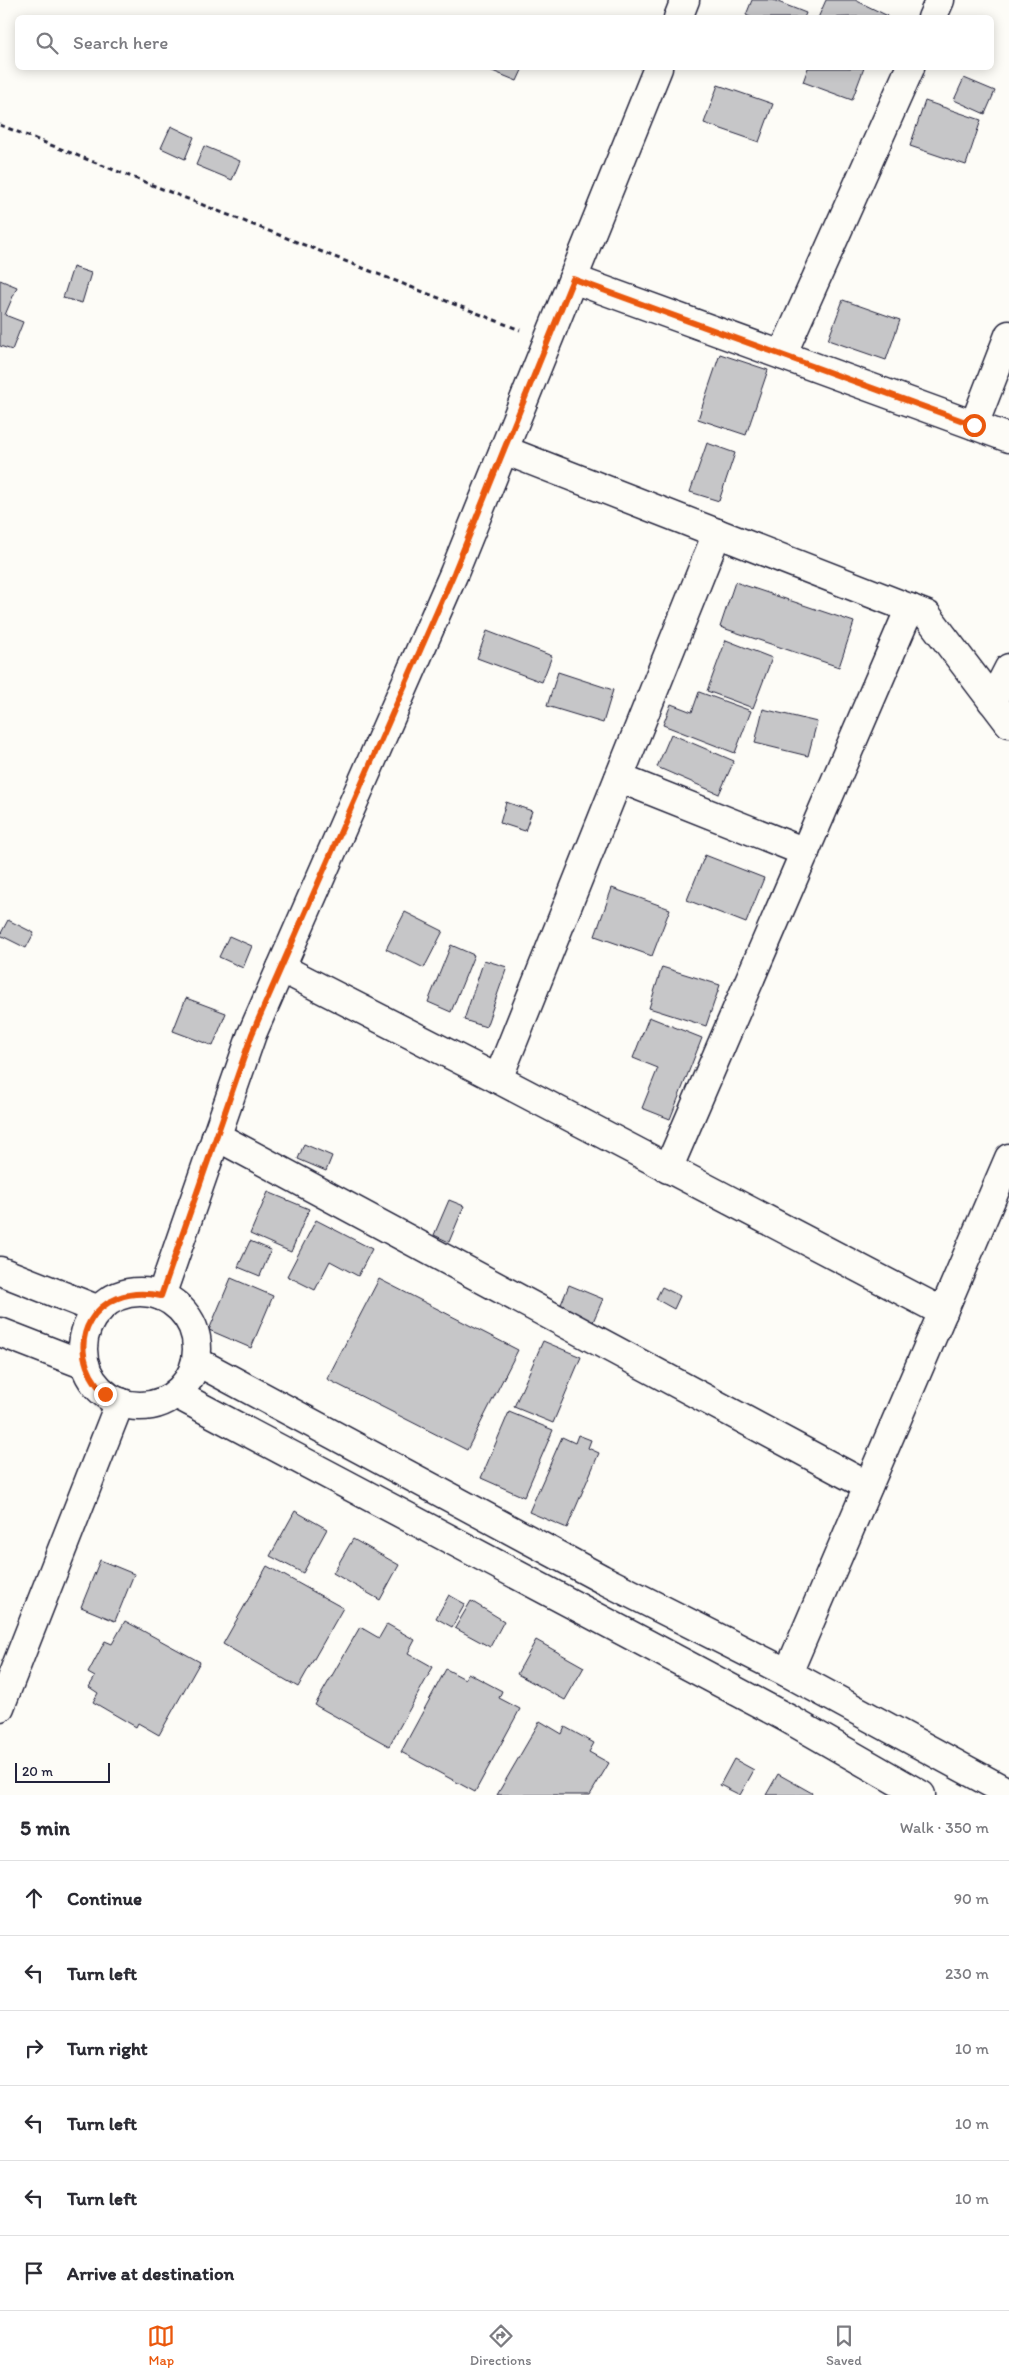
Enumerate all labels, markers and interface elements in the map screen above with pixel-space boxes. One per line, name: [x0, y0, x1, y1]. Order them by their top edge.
search box: [15, 15, 994, 70]
icon: search: [33, 29, 61, 57]
text: Search here: [73, 31, 168, 54]
route start: [963, 414, 986, 437]
route end: [94, 1383, 117, 1406]
scale bar: [15, 1760, 110, 1783]
text: 20 m: [22, 1763, 53, 1780]
text: 5 min: [20, 1815, 70, 1840]
text: Walk · 350 m: [900, 1818, 989, 1837]
icon: ahead: [20, 1884, 48, 1912]
text: Continue: [67, 1887, 142, 1910]
text: 90 m: [954, 1889, 989, 1908]
icon: left: [20, 1959, 48, 1987]
text: Turn left: [67, 1962, 137, 1985]
text: 230 m: [945, 1964, 989, 1983]
icon: right: [20, 2034, 48, 2062]
text: Turn right: [67, 2037, 148, 2060]
text: 10 m: [955, 2039, 989, 2058]
icon: left: [20, 2109, 48, 2137]
text: Turn left: [67, 2112, 137, 2135]
text: 10 m: [955, 2114, 989, 2133]
icon: left: [20, 2184, 48, 2212]
text: Turn left: [67, 2187, 137, 2210]
text: 10 m: [955, 2189, 989, 2208]
icon: arrive: [20, 2259, 48, 2287]
text: Arrive at destination: [67, 2262, 234, 2285]
tab: Map: [147, 2322, 175, 2369]
tab: Directions: [470, 2322, 531, 2369]
tab: Saved: [826, 2322, 862, 2369]

